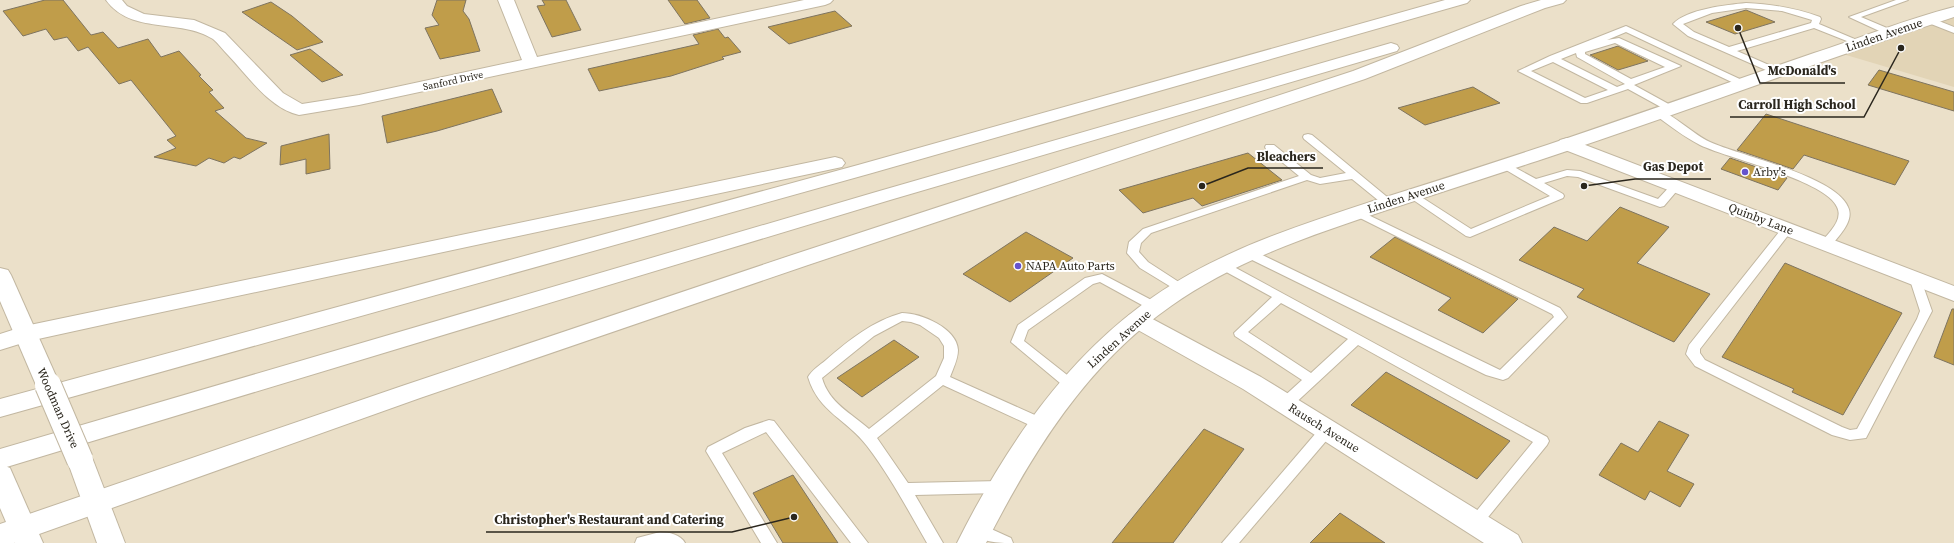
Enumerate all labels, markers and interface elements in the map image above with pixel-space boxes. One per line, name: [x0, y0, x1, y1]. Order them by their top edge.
street label: Linden Avenue: [1843, 14, 1925, 56]
callout: McDonald's: [1760, 58, 1845, 83]
text: McDonald's: [1767, 62, 1837, 79]
street label: Sanford Drive: [422, 68, 484, 93]
callout: Carroll High School: [1730, 92, 1864, 117]
text: Carroll High School: [1738, 96, 1856, 113]
callout: Bleachers: [1248, 143, 1323, 168]
text: Bleachers: [1256, 148, 1316, 165]
callout: Gas Depot: [1635, 154, 1711, 179]
text: Gas Depot: [1643, 158, 1703, 175]
place label: Arby's: [1753, 164, 1786, 180]
marker: Arby's: [1740, 167, 1750, 177]
street label: Linden Avenue: [1365, 177, 1447, 217]
street label: Quinby Lane: [1726, 199, 1796, 239]
place label: NAPA Auto Parts: [1026, 258, 1115, 274]
marker: NAPA Auto Parts: [1013, 261, 1023, 271]
street label: Linden Avenue: [1084, 306, 1154, 372]
street label: Woodman Drive: [33, 365, 83, 451]
street label: Rausch Avenue: [1285, 400, 1363, 456]
callout: Christopher's Restaurant and Catering: [486, 507, 732, 532]
text: Christopher's Restaurant and Catering: [494, 511, 724, 528]

